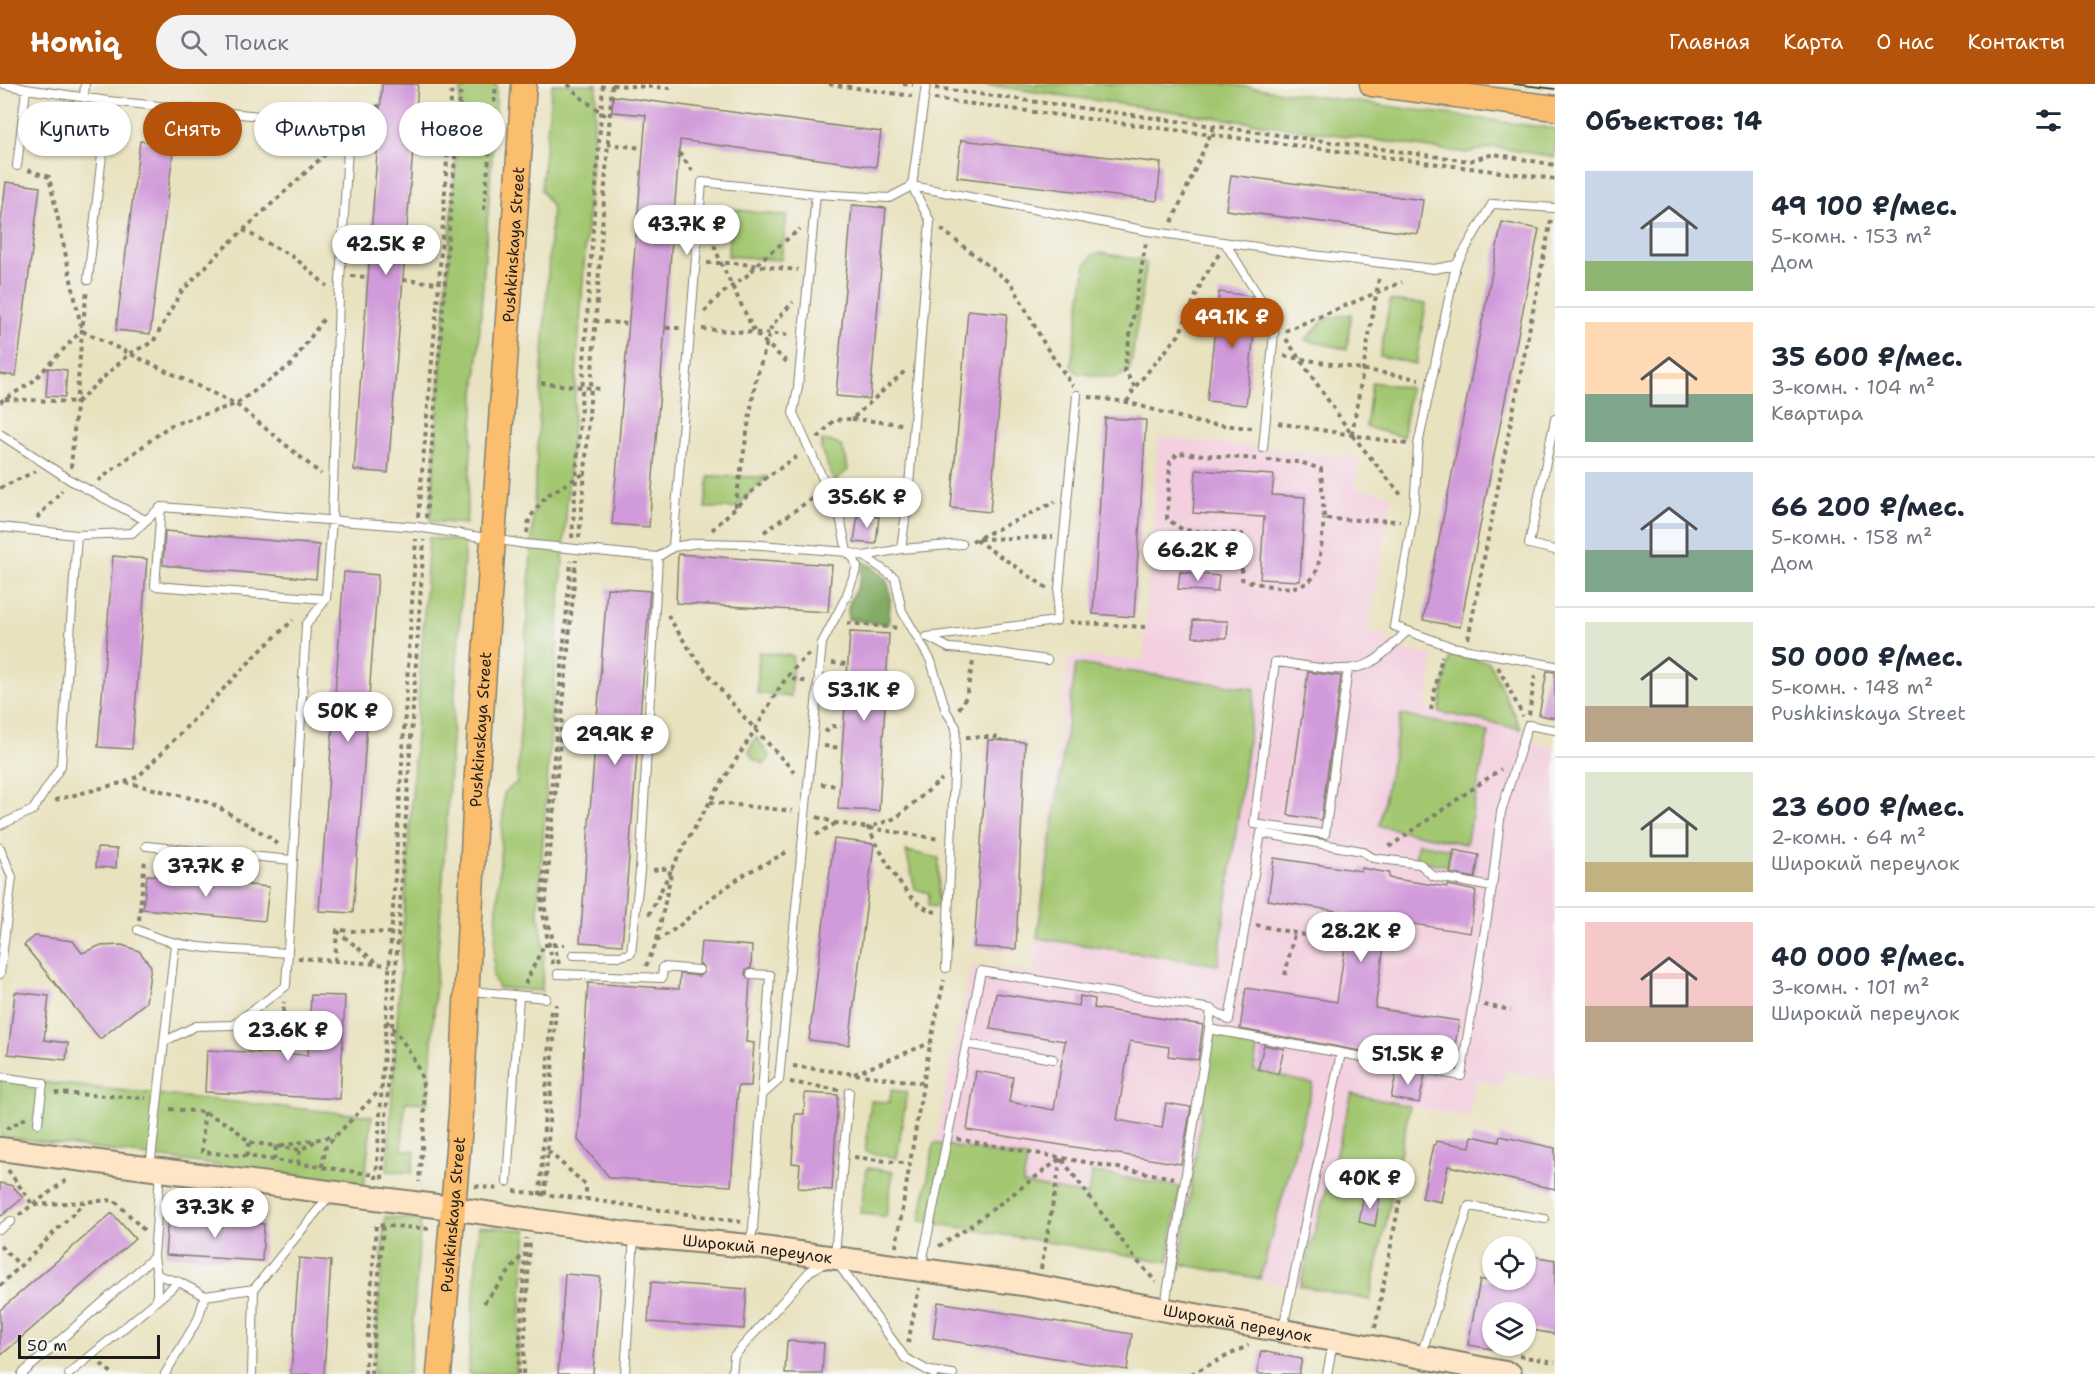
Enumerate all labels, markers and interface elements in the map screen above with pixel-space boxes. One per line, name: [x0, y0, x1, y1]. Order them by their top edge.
search box: [156, 15, 576, 69]
text: Homiq: [30, 23, 120, 61]
icon: search: [177, 26, 210, 59]
text: Поиск: [225, 28, 289, 57]
text: Главная: [1669, 28, 1750, 56]
text: Карта: [1783, 28, 1843, 56]
text: О нас: [1876, 28, 1934, 56]
text: Контакты: [1967, 28, 2065, 56]
chip: Купить: [18, 102, 131, 156]
chip: Снять: [143, 102, 242, 156]
chip: Фильтры: [254, 102, 387, 156]
chip: Новое: [399, 102, 505, 156]
text: Объектов: 14: [1585, 103, 1762, 138]
icon: filters: [2032, 104, 2065, 137]
street label: Pushkinskaya Street: [498, 166, 529, 323]
text: 49 100 ₽/мес.: [1771, 188, 1957, 223]
icon: home: [1633, 195, 1705, 267]
pin: 43.7K ₽: [632, 205, 742, 256]
text: 43.7K ₽: [648, 211, 726, 237]
text: 5-комн. · 153 m²: [1771, 223, 1932, 249]
pin: 42.5K ₽: [331, 225, 441, 276]
text: 42.5K ₽: [346, 231, 426, 257]
text: Дом: [1771, 249, 1813, 275]
pin: 49.1K ₽: [1177, 298, 1287, 349]
text: 49.1K ₽: [1195, 304, 1269, 330]
text: 35 600 ₽/мес.: [1771, 339, 1963, 374]
icon: home: [1633, 346, 1705, 418]
text: 3-комн. · 104 m²: [1771, 374, 1935, 400]
text: Квартира: [1771, 400, 1863, 426]
pin: 35.6K ₽: [812, 478, 922, 529]
text: 35.6K ₽: [827, 484, 907, 510]
text: 66 200 ₽/мес.: [1771, 489, 1965, 524]
icon: home: [1633, 496, 1705, 568]
text: 5-комн. · 158 m²: [1771, 524, 1932, 550]
pin: 66.2K ₽: [1143, 531, 1253, 582]
text: 66.2K ₽: [1157, 537, 1239, 563]
text: Дом: [1771, 550, 1813, 576]
text: 50 000 ₽/мес.: [1771, 639, 1963, 674]
icon: home: [1633, 646, 1705, 718]
street label: Pushkinskaya Street: [465, 651, 496, 808]
pin: 53.1K ₽: [809, 671, 919, 722]
text: 5-комн. · 148 m²: [1771, 674, 1933, 700]
text: 53.1K ₽: [827, 677, 901, 703]
pin: 50K ₽: [306, 692, 390, 743]
text: 50K ₽: [318, 698, 378, 724]
text: Pushkinskaya Street: [1771, 700, 1966, 726]
pin: 29.9K ₽: [560, 715, 670, 766]
text: 29.9K ₽: [576, 721, 654, 747]
text: 23 600 ₽/мес.: [1771, 789, 1965, 824]
icon: home: [1633, 796, 1705, 868]
text: 2-комн. · 64 m²: [1771, 824, 1926, 850]
pin: 37.7K ₽: [151, 847, 261, 898]
text: Широкий переулок: [1771, 850, 1960, 876]
text: 37.7K ₽: [167, 853, 245, 879]
pin: 28.2K ₽: [1306, 912, 1416, 963]
text: 28.2K ₽: [1320, 918, 1402, 944]
text: 40 000 ₽/мес.: [1771, 939, 1965, 974]
icon: home: [1633, 946, 1705, 1018]
text: 3-комн. · 101 m²: [1771, 974, 1929, 1000]
text: Широкий переулок: [1771, 1000, 1960, 1026]
pin: 23.6K ₽: [233, 1011, 343, 1062]
text: 23.6K ₽: [247, 1017, 329, 1043]
pin: 51.5K ₽: [1353, 1035, 1463, 1086]
text: 51.5K ₽: [1372, 1041, 1444, 1067]
street label: Pushkinskaya Street: [436, 1136, 470, 1293]
pin: 40K ₽: [1328, 1159, 1412, 1210]
text: 40K ₽: [1339, 1165, 1401, 1191]
pin: 37.3K ₽: [160, 1188, 270, 1239]
text: 37.3K ₽: [175, 1194, 255, 1220]
street label: Широкий переулок: [681, 1230, 834, 1269]
map controls: [1482, 1236, 1536, 1356]
button: locate: [1482, 1236, 1536, 1290]
street label: Широкий переулок: [1161, 1299, 1314, 1347]
button: layers: [1482, 1302, 1536, 1356]
scale bar: [18, 1332, 160, 1360]
text: 50 m: [27, 1335, 67, 1356]

